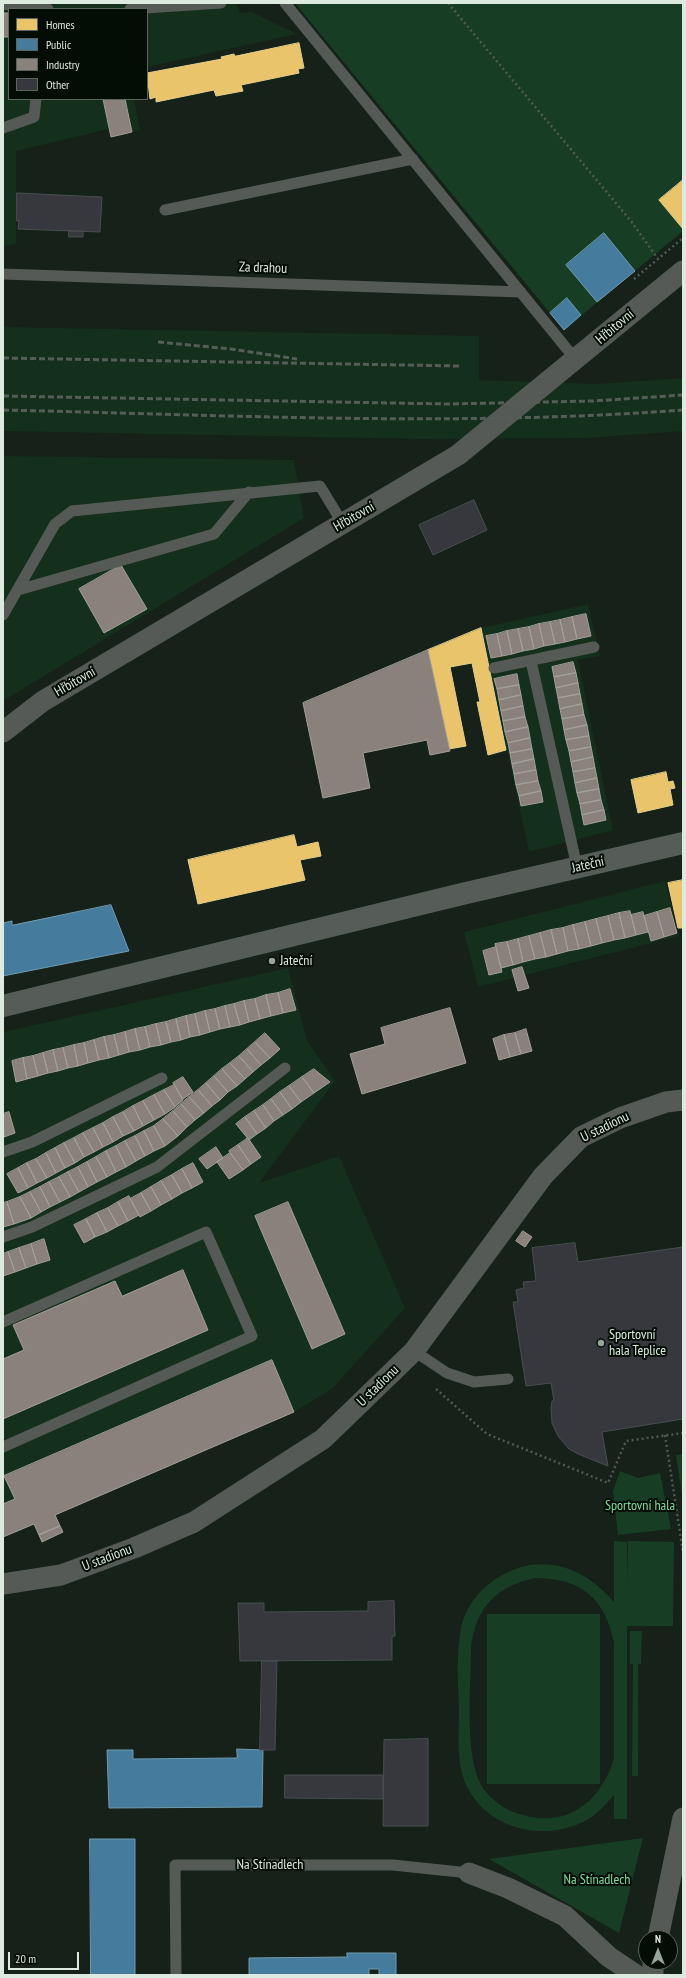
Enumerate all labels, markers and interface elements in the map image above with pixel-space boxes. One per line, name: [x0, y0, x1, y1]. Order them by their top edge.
legend: [8, 8, 148, 100]
text: Homes: [46, 17, 74, 32]
text: Public: [46, 37, 71, 52]
text: Industry: [46, 57, 80, 72]
text: Other: [46, 77, 69, 92]
street label: Za drahou: [239, 259, 287, 277]
street label: Hřbitovní: [592, 306, 638, 348]
street label: Hřbitovní: [330, 499, 378, 535]
street label: Hřbitovní: [51, 664, 99, 700]
street label: Jateční: [570, 853, 606, 877]
place label: Jateční: [280, 953, 313, 969]
marker: Jateční: [267, 956, 277, 966]
street label: U stadionu: [578, 1108, 632, 1146]
place label: Sportovní hala Teplice: [609, 1327, 666, 1360]
marker: Sportovní hala Teplice: [596, 1338, 606, 1348]
street label: U stadionu: [354, 1362, 402, 1410]
park label: Sportovní hala: [605, 1498, 675, 1514]
street label: U stadionu: [80, 1541, 134, 1575]
street label: Na Stínadlech: [237, 1857, 303, 1873]
park label: Na Stínadlech: [564, 1872, 630, 1888]
north arrow: [638, 1930, 678, 1970]
text: N: [655, 1932, 661, 1946]
scale bar: [10, 1944, 81, 1970]
text: 20 m: [15, 1951, 36, 1966]

